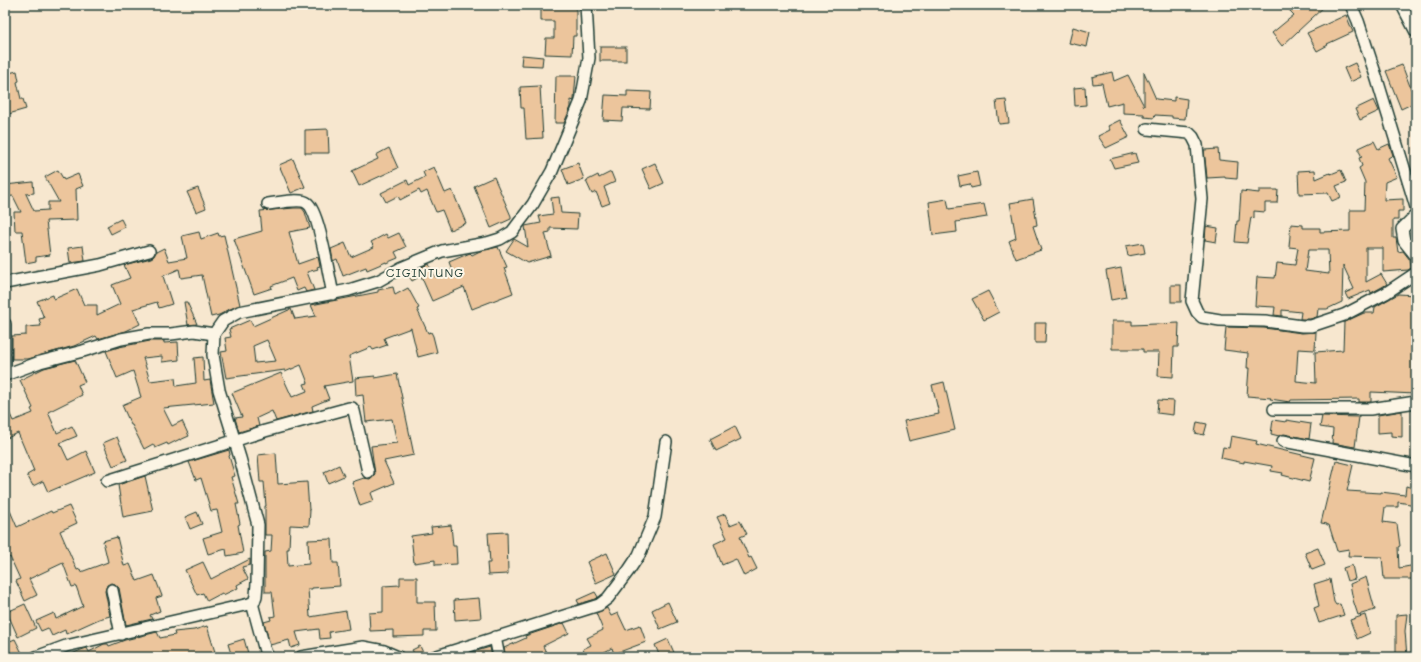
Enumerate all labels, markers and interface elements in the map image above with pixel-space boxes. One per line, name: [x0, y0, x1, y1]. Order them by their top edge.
district label: CIGINTUNG: [386, 264, 464, 280]

